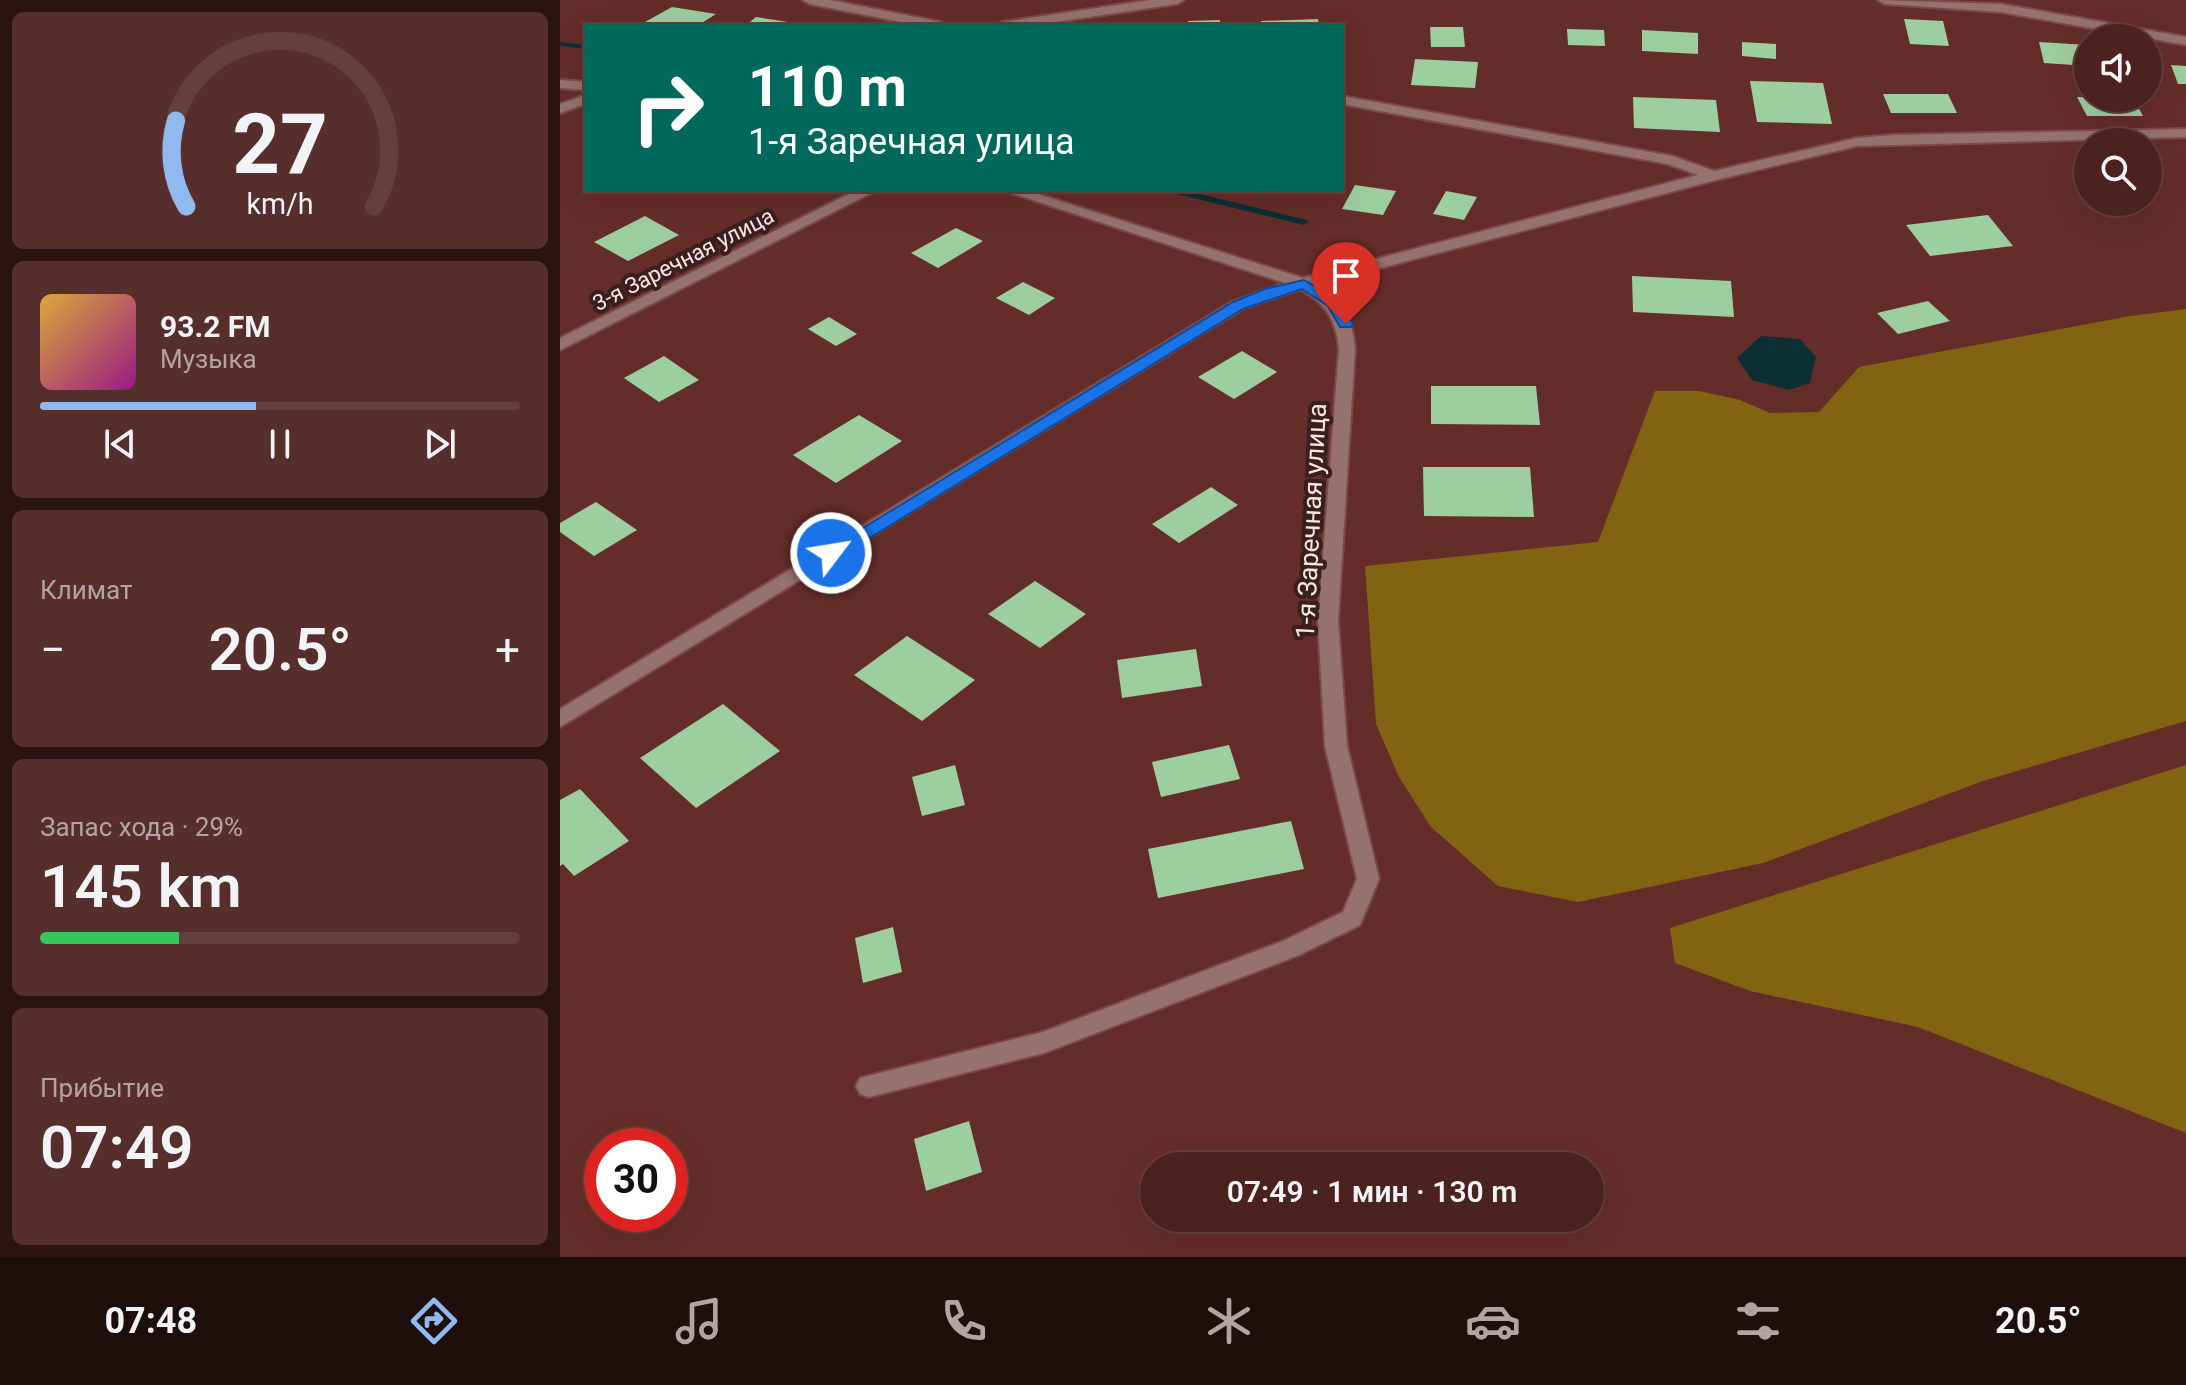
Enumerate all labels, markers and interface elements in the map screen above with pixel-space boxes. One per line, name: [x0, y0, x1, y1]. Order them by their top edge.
map controls: [2074, 24, 2162, 216]
button: sound: [2074, 24, 2162, 112]
text: 110 m: [748, 54, 907, 120]
icon: right: [616, 56, 720, 160]
text: 27: [232, 95, 328, 192]
text: 1-я Заречная улица: [748, 121, 1075, 163]
button: search: [2074, 128, 2162, 216]
text: km/h: [246, 187, 314, 221]
street label: 3-я Заречная улица: [589, 203, 778, 316]
pin: [1312, 242, 1380, 324]
icon: arrive: [1324, 254, 1368, 298]
text: 93.2 FM: [160, 309, 271, 344]
text: Музыка: [160, 344, 257, 374]
street label: 1-я Заречная улица: [1290, 402, 1332, 640]
icon: previous: [98, 422, 142, 466]
icon: pause: [258, 422, 302, 466]
icon: next: [418, 422, 462, 466]
position arrow: [789, 511, 873, 595]
text: Климат: [40, 575, 132, 605]
text: 20.5°: [209, 614, 352, 685]
text: −: [40, 624, 65, 676]
text: +: [495, 624, 520, 676]
text: Запас хода · 29%: [40, 812, 243, 842]
text: 145 km: [40, 851, 242, 922]
text: Прибытие: [40, 1073, 164, 1103]
text: 07:49: [40, 1112, 193, 1183]
speed limit sign: 30: [584, 1128, 688, 1232]
text: 07:49 · 1 мин · 130 m: [1227, 1174, 1517, 1209]
icon: directions: [406, 1293, 462, 1349]
icon: music: [671, 1293, 727, 1349]
icon: phone: [936, 1293, 992, 1349]
icon: climate: [1201, 1293, 1257, 1349]
icon: car: [1465, 1293, 1521, 1349]
icon: filters: [1730, 1293, 1786, 1349]
text: 07:48: [104, 1300, 197, 1342]
text: 20.5°: [1995, 1300, 2082, 1342]

